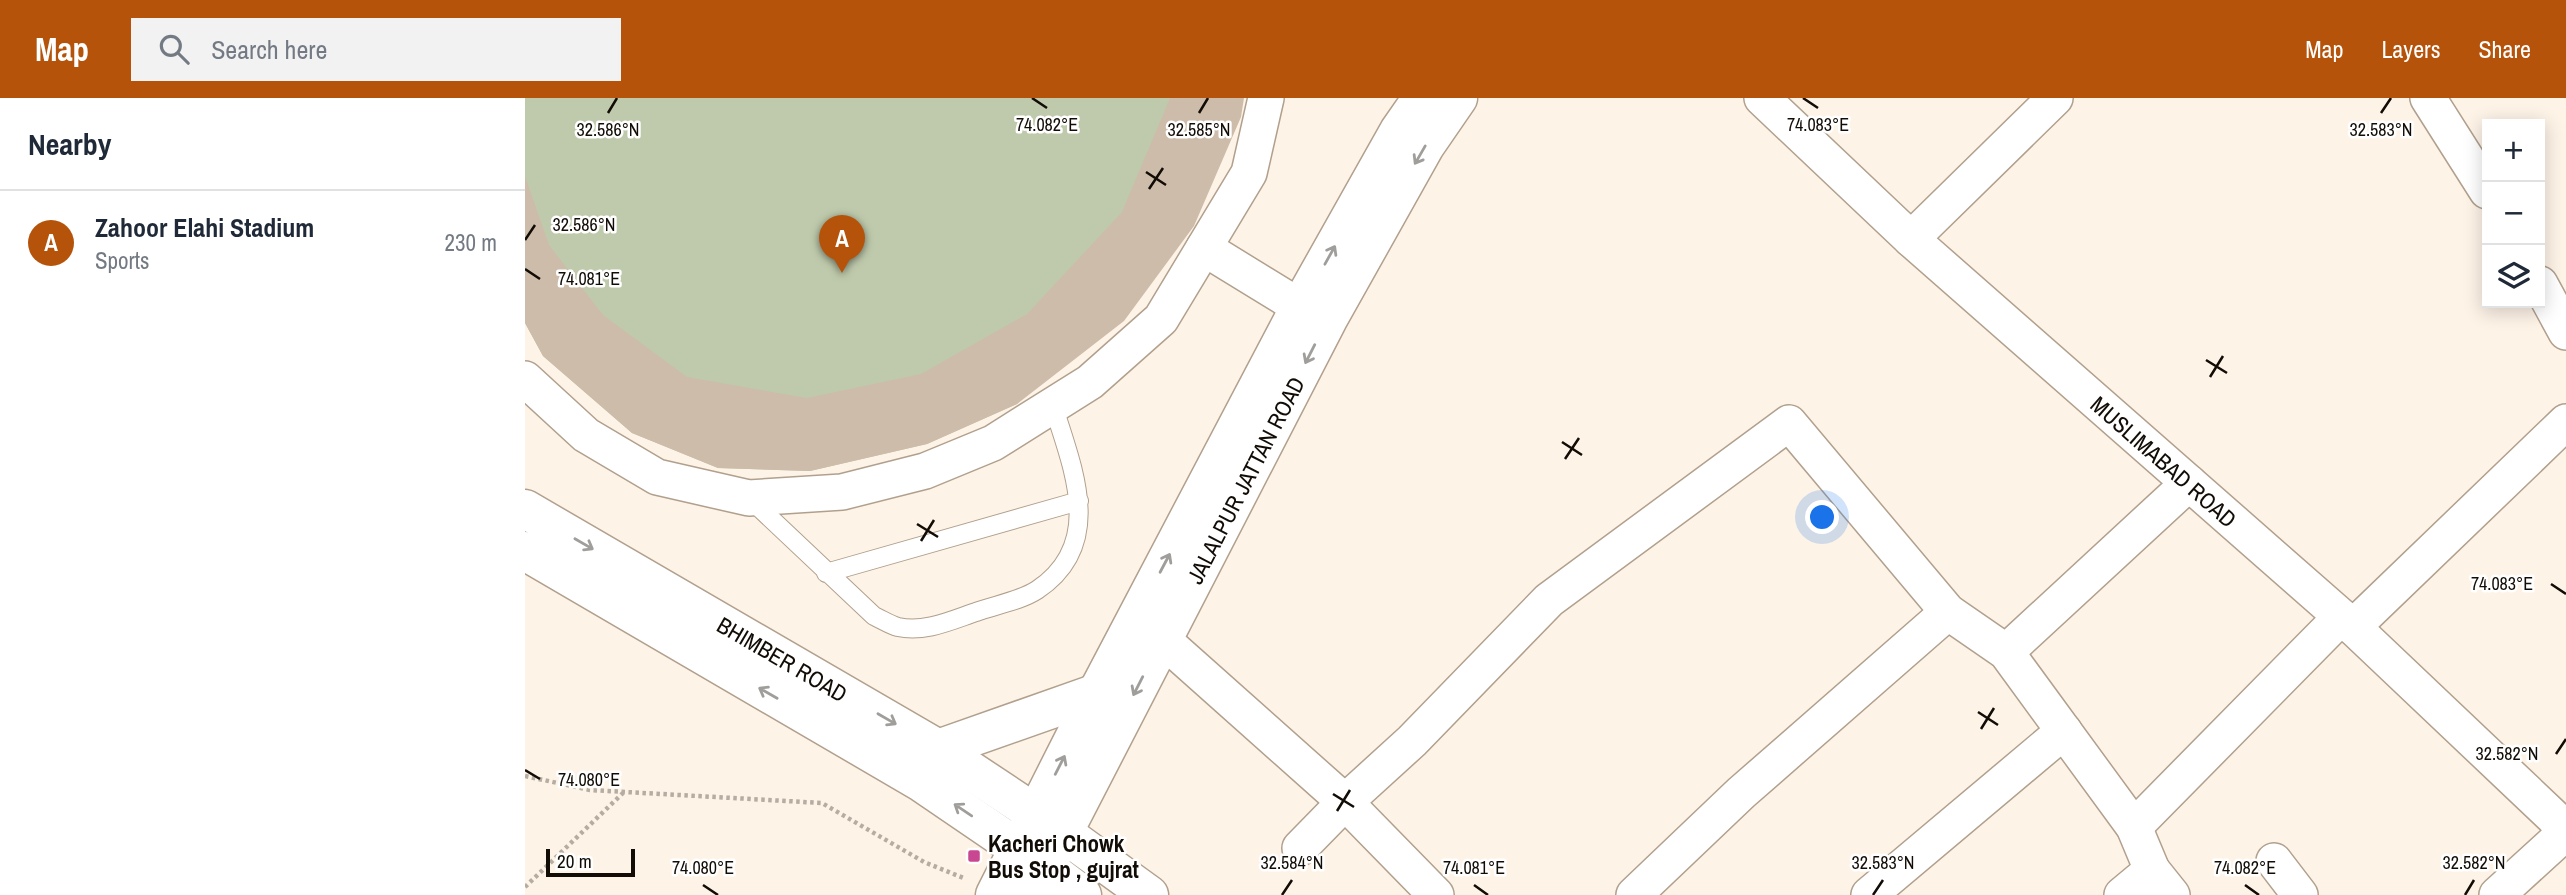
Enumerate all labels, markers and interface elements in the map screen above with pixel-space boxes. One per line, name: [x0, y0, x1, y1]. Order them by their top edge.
search box: [131, 18, 621, 81]
text: Map: [35, 27, 89, 71]
icon: search: [155, 30, 193, 68]
text: Search here: [211, 32, 327, 67]
text: Map: [2305, 33, 2343, 65]
text: Layers: [2381, 33, 2440, 65]
text: Share: [2478, 33, 2531, 65]
text: 74.082°E: [1016, 112, 1078, 137]
text: 74.083°E: [1787, 112, 1849, 137]
text: 32.586°N: [577, 117, 640, 142]
text: 32.585°N: [1168, 117, 1231, 142]
text: 32.583°N: [2350, 117, 2413, 142]
map controls: [2482, 119, 2545, 308]
button: +: [2482, 119, 2545, 182]
text: Nearby: [28, 124, 111, 164]
one-way arrow: [1413, 144, 1427, 164]
button: −: [2482, 182, 2545, 245]
text: Zahoor Elahi Stadium: [95, 210, 314, 245]
text: 32.586°N: [553, 212, 616, 237]
pin: A: [819, 215, 865, 273]
text: A: [44, 227, 58, 258]
text: 230 m: [445, 227, 497, 258]
text: Sports: [95, 245, 150, 276]
one-way arrow: [1323, 245, 1337, 265]
button: layers: [2482, 245, 2545, 308]
text: 74.081°E: [558, 266, 620, 291]
one-way arrow: [1303, 343, 1316, 364]
street label: JALALPUR JATTAN ROAD: [1179, 371, 1311, 589]
street label: MUSLIMABAD ROAD: [2085, 389, 2244, 534]
your location: [1805, 500, 1839, 534]
one-way arrow: [574, 537, 594, 551]
one-way arrow: [1158, 554, 1172, 574]
text: 74.083°E: [2471, 571, 2533, 596]
street label: BHIMBER ROAD: [712, 609, 853, 709]
one-way arrow: [1130, 675, 1144, 696]
one-way arrow: [758, 686, 778, 700]
one-way arrow: [876, 712, 896, 726]
text: 32.582°N: [2476, 741, 2539, 766]
one-way arrow: [1054, 755, 1068, 776]
text: 74.080°E: [558, 767, 620, 792]
one-way arrow: [953, 803, 973, 817]
place label: Kacheri Chowk Bus Stop , gujrat: [988, 828, 1139, 885]
scale bar: [546, 846, 635, 878]
text: 20 m: [557, 848, 592, 874]
marker: Kacheri Chowk Bus Stop , gujrat: [966, 848, 982, 864]
text: 32.584°N: [1261, 850, 1324, 875]
text: 32.583°N: [1852, 850, 1915, 875]
text: 32.582°N: [2443, 850, 2506, 875]
text: 74.080°E: [672, 855, 734, 880]
text: 74.081°E: [1443, 855, 1505, 880]
text: 74.082°E: [2214, 855, 2276, 880]

